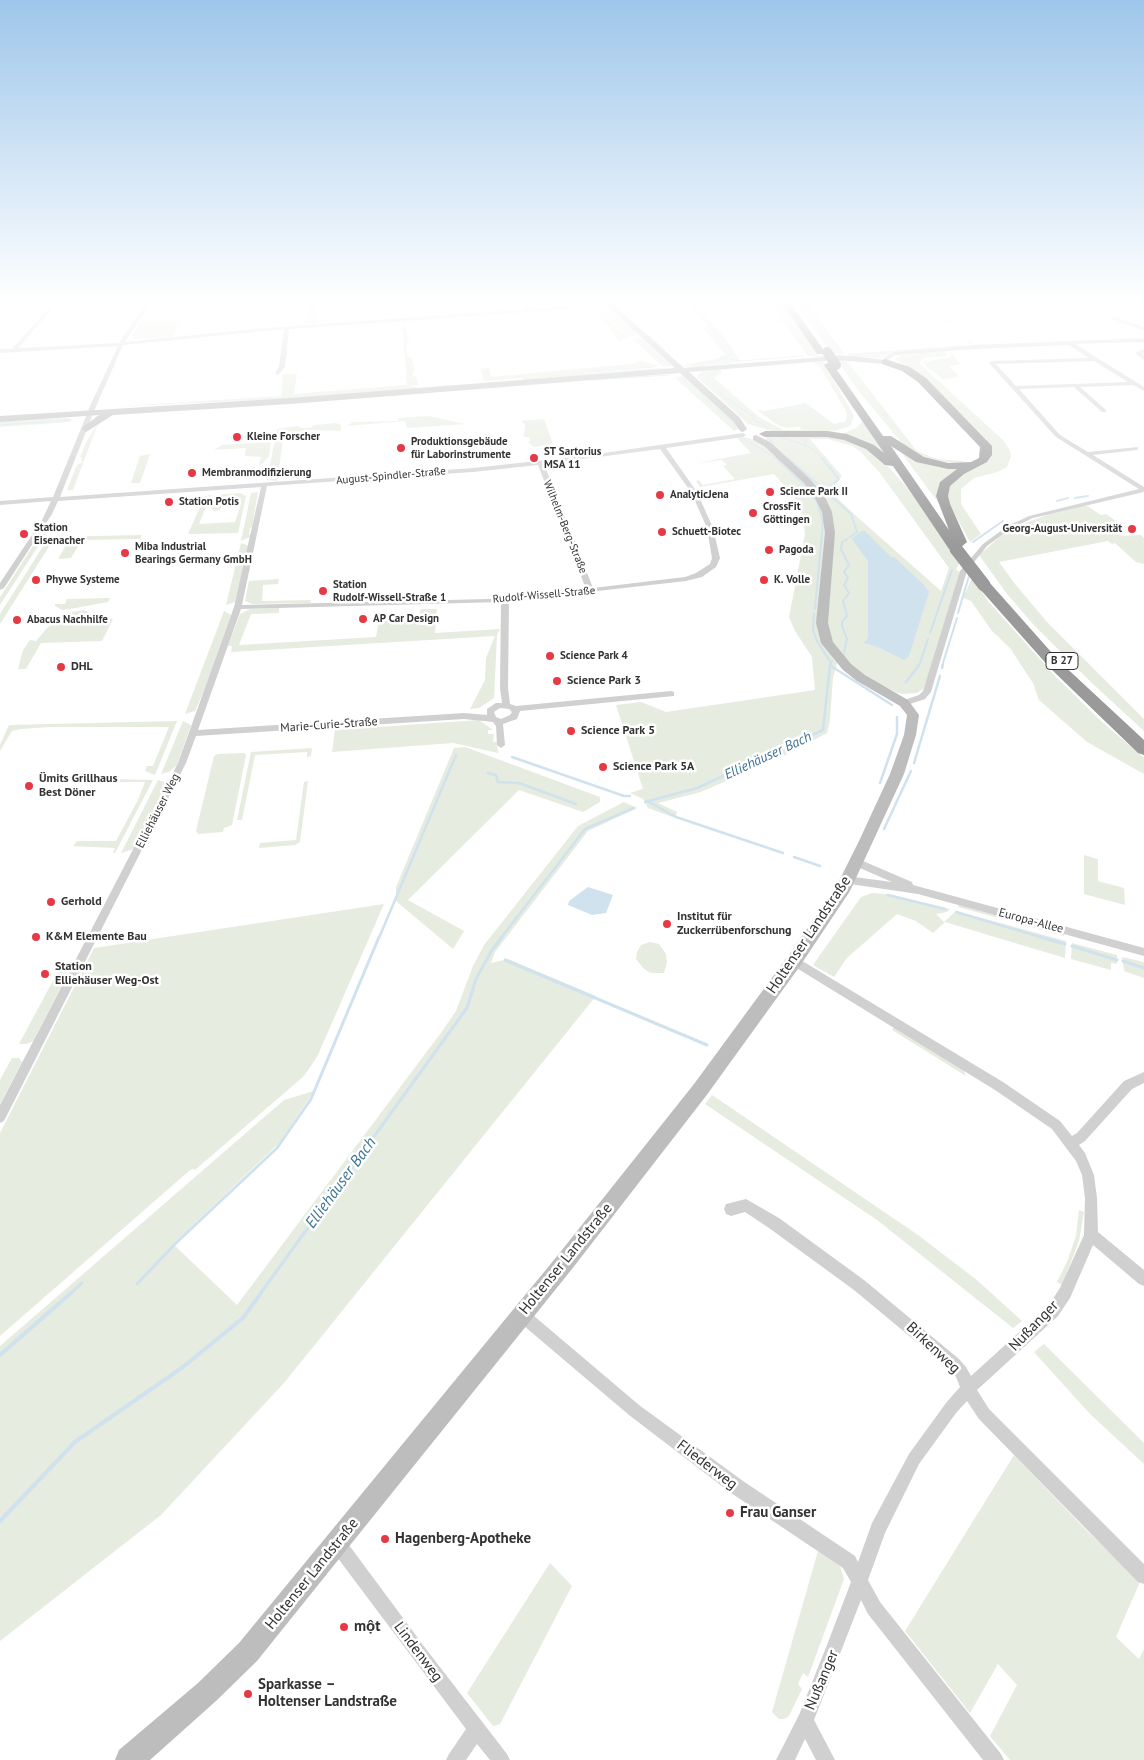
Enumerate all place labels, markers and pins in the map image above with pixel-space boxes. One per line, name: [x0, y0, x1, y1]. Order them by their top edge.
place label: Kleine Forscher: [247, 430, 320, 444]
marker: Kleine Forscher: [231, 431, 243, 443]
place label: Produktionsgebäude für Laborinstrumente: [411, 435, 511, 461]
marker: Produktionsgebäude für Laborinstrumente: [395, 442, 407, 454]
place label: ST Sartorius MSA 11: [544, 445, 601, 471]
marker: ST Sartorius MSA 11: [528, 452, 540, 464]
place label: Membranmodifizierung: [202, 466, 311, 480]
marker: Membranmodifizierung: [186, 467, 198, 479]
place label: Science Park II: [780, 485, 848, 499]
marker: Science Park II: [764, 486, 776, 498]
place label: AnalyticJena: [670, 488, 729, 502]
marker: AnalyticJena: [654, 489, 666, 501]
place label: Station Potis: [179, 495, 239, 509]
marker: Station Potis: [163, 496, 175, 508]
place label: CrossFit Göttingen: [763, 500, 810, 526]
marker: CrossFit Göttingen: [747, 507, 759, 519]
place label: Station Eisenacher: [34, 521, 85, 547]
place label: Georg-August-Universität: [1003, 522, 1122, 536]
marker: Georg-August-Universität: [1126, 523, 1138, 535]
place label: Schuett-Biotec: [672, 525, 741, 539]
marker: Schuett-Biotec: [656, 526, 668, 538]
marker: Station Eisenacher: [18, 528, 30, 540]
place label: Miba Industrial Bearings Germany GmbH: [135, 540, 252, 566]
place label: Pagoda: [779, 543, 814, 557]
marker: Pagoda: [763, 544, 775, 556]
marker: Miba Industrial Bearings Germany GmbH: [119, 547, 131, 559]
place label: Phywe Systeme: [46, 573, 120, 587]
place label: K. Volle: [774, 573, 810, 587]
marker: Phywe Systeme: [30, 574, 42, 586]
marker: K. Volle: [758, 574, 770, 586]
place label: Station Rudolf-Wissell-Straße 1: [333, 578, 446, 604]
marker: Station Rudolf-Wissell-Straße 1: [317, 585, 329, 597]
place label: AP Car Design: [373, 612, 439, 626]
place label: Abacus Nachhilfe: [27, 613, 108, 627]
marker: AP Car Design: [357, 613, 369, 625]
marker: Abacus Nachhilfe: [11, 614, 23, 626]
place label: Science Park 4: [560, 649, 628, 663]
marker: Science Park 4: [544, 650, 556, 662]
place label: DHL: [71, 660, 93, 674]
marker: DHL: [55, 661, 67, 673]
place label: Science Park 3: [567, 674, 641, 688]
marker: Science Park 3: [551, 675, 563, 687]
place label: Science Park 5: [581, 724, 655, 738]
marker: Science Park 5: [565, 725, 577, 737]
place label: Science Park 5A: [613, 760, 694, 774]
marker: Science Park 5A: [597, 761, 609, 773]
place label: Ümits Grillhaus Best Döner: [39, 772, 118, 800]
marker: Ümits Grillhaus Best Döner: [23, 780, 35, 792]
place label: Gerhold: [61, 895, 102, 909]
marker: Gerhold: [45, 896, 57, 908]
place label: Institut für Zuckerrübenforschung: [677, 910, 791, 938]
marker: Institut für Zuckerrübenforschung: [661, 918, 673, 930]
place label: K&M Elemente Bau: [46, 930, 147, 944]
marker: K&M Elemente Bau: [30, 931, 42, 943]
place label: Station Elliehäuser Weg-Ost: [55, 960, 159, 988]
marker: Station Elliehäuser Weg-Ost: [39, 968, 51, 980]
place label: Frau Ganser: [740, 1504, 816, 1522]
marker: Frau Ganser: [724, 1507, 736, 1519]
place label: Hagenberg-Apotheke: [395, 1530, 531, 1548]
marker: Hagenberg-Apotheke: [379, 1533, 391, 1545]
place label: một: [354, 1618, 380, 1636]
marker: một: [338, 1621, 350, 1633]
place label: Sparkasse – Holtenser Landstraße: [258, 1676, 397, 1711]
marker: Sparkasse – Holtenser Landstraße: [242, 1688, 254, 1700]

